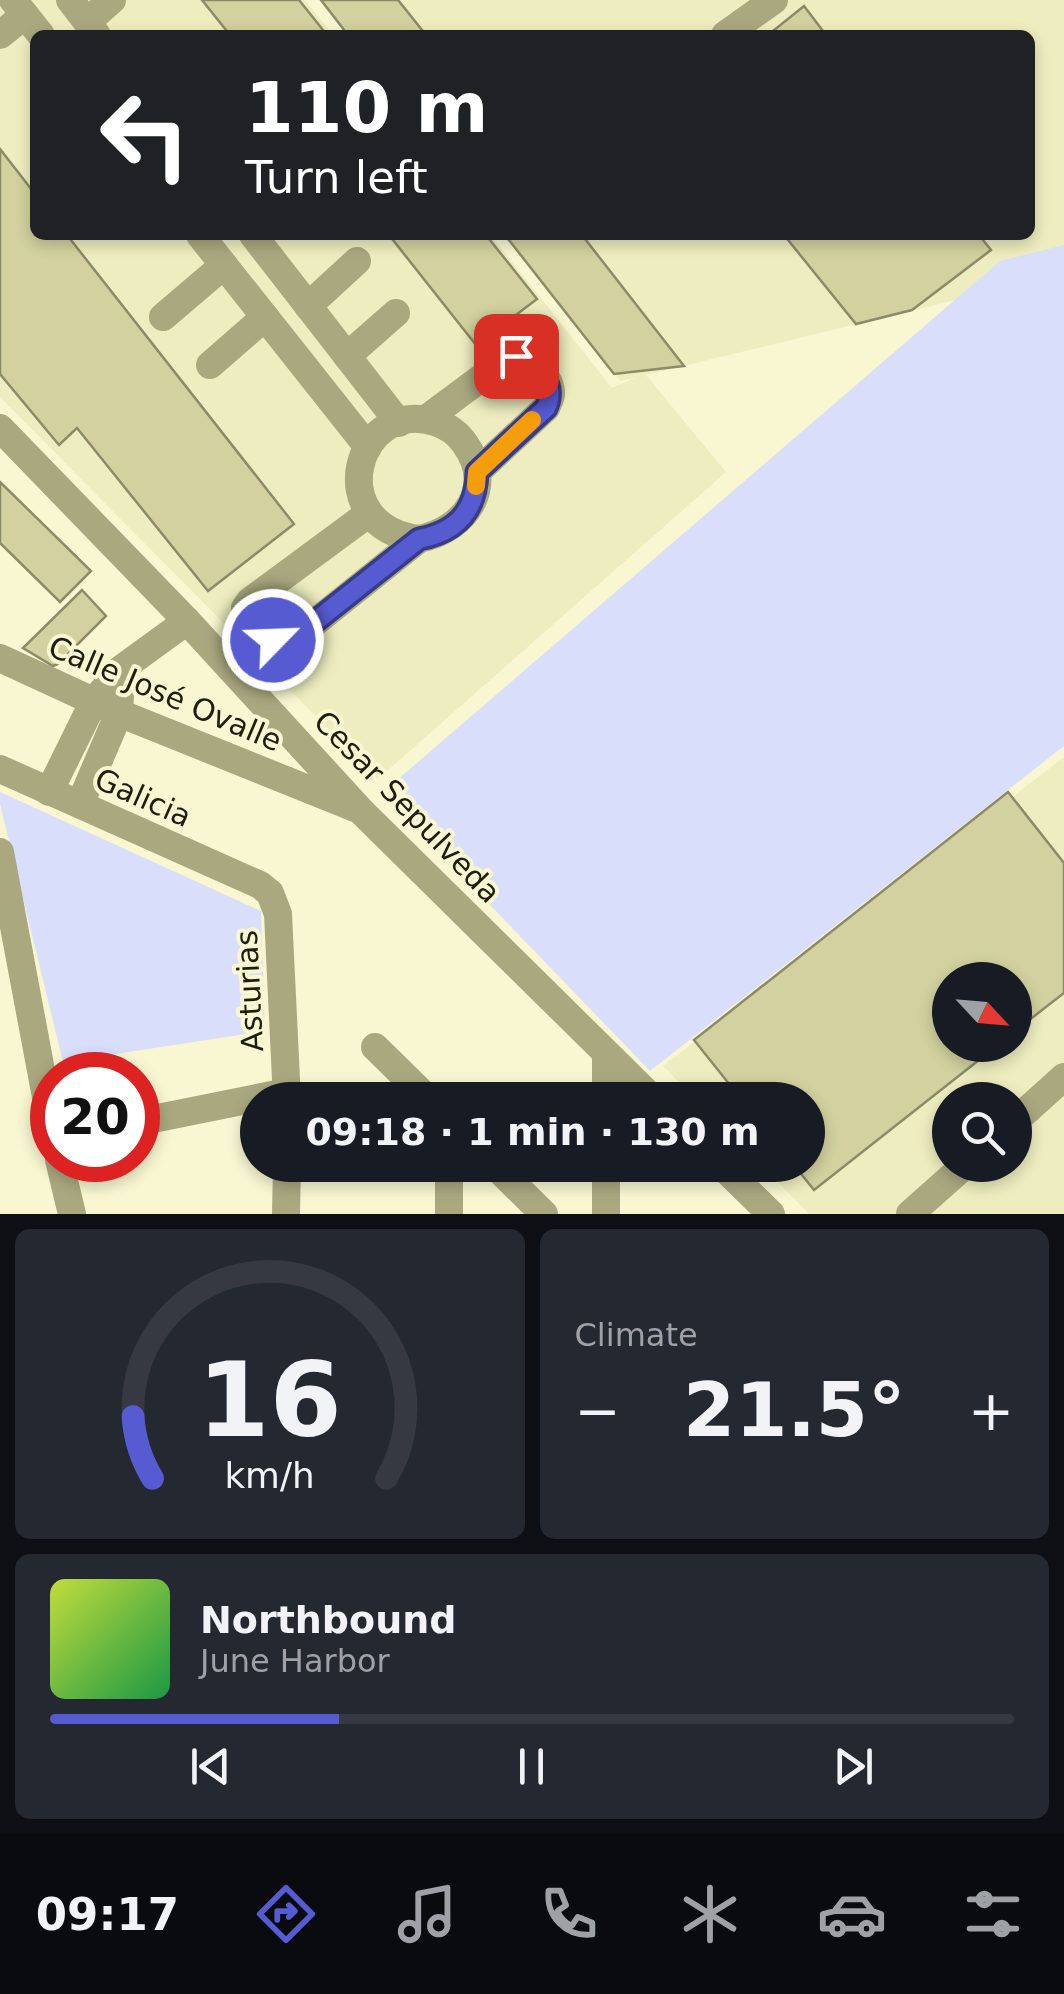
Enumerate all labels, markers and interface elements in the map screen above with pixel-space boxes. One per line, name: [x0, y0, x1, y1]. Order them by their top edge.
text: 110 m: [245, 67, 488, 149]
icon: left: [80, 70, 210, 200]
text: Turn left: [245, 151, 428, 204]
pin: [474, 314, 559, 399]
icon: arrive: [489, 329, 544, 384]
position arrow: [221, 588, 325, 692]
street label: Calle José Ovalle: [43, 629, 287, 758]
street label: Cesar Sepulveda: [307, 704, 508, 910]
street label: Galicia: [90, 761, 197, 834]
street label: Asturias: [229, 929, 270, 1053]
north arrow: [932, 962, 1032, 1062]
map controls: [932, 962, 1032, 1182]
speed limit sign: 20: [30, 1052, 160, 1182]
button: search: [932, 1082, 1032, 1182]
text: 09:18 · 1 min · 130 m: [305, 1110, 760, 1154]
text: Climate: [575, 1316, 698, 1354]
text: 16: [197, 1339, 342, 1461]
text: 21.5°: [683, 1366, 906, 1454]
text: −: [575, 1379, 621, 1443]
text: +: [968, 1379, 1014, 1443]
text: km/h: [225, 1455, 315, 1496]
text: Northbound: [200, 1598, 456, 1642]
text: June Harbor: [200, 1642, 390, 1680]
icon: previous: [183, 1739, 238, 1794]
icon: pause: [504, 1739, 559, 1794]
icon: next: [826, 1739, 881, 1794]
icon: directions: [251, 1879, 321, 1949]
icon: music: [392, 1879, 462, 1949]
icon: phone: [534, 1879, 604, 1949]
icon: climate: [675, 1879, 745, 1949]
icon: car: [817, 1879, 887, 1949]
icon: filters: [958, 1879, 1028, 1949]
text: 09:17: [36, 1888, 179, 1941]

